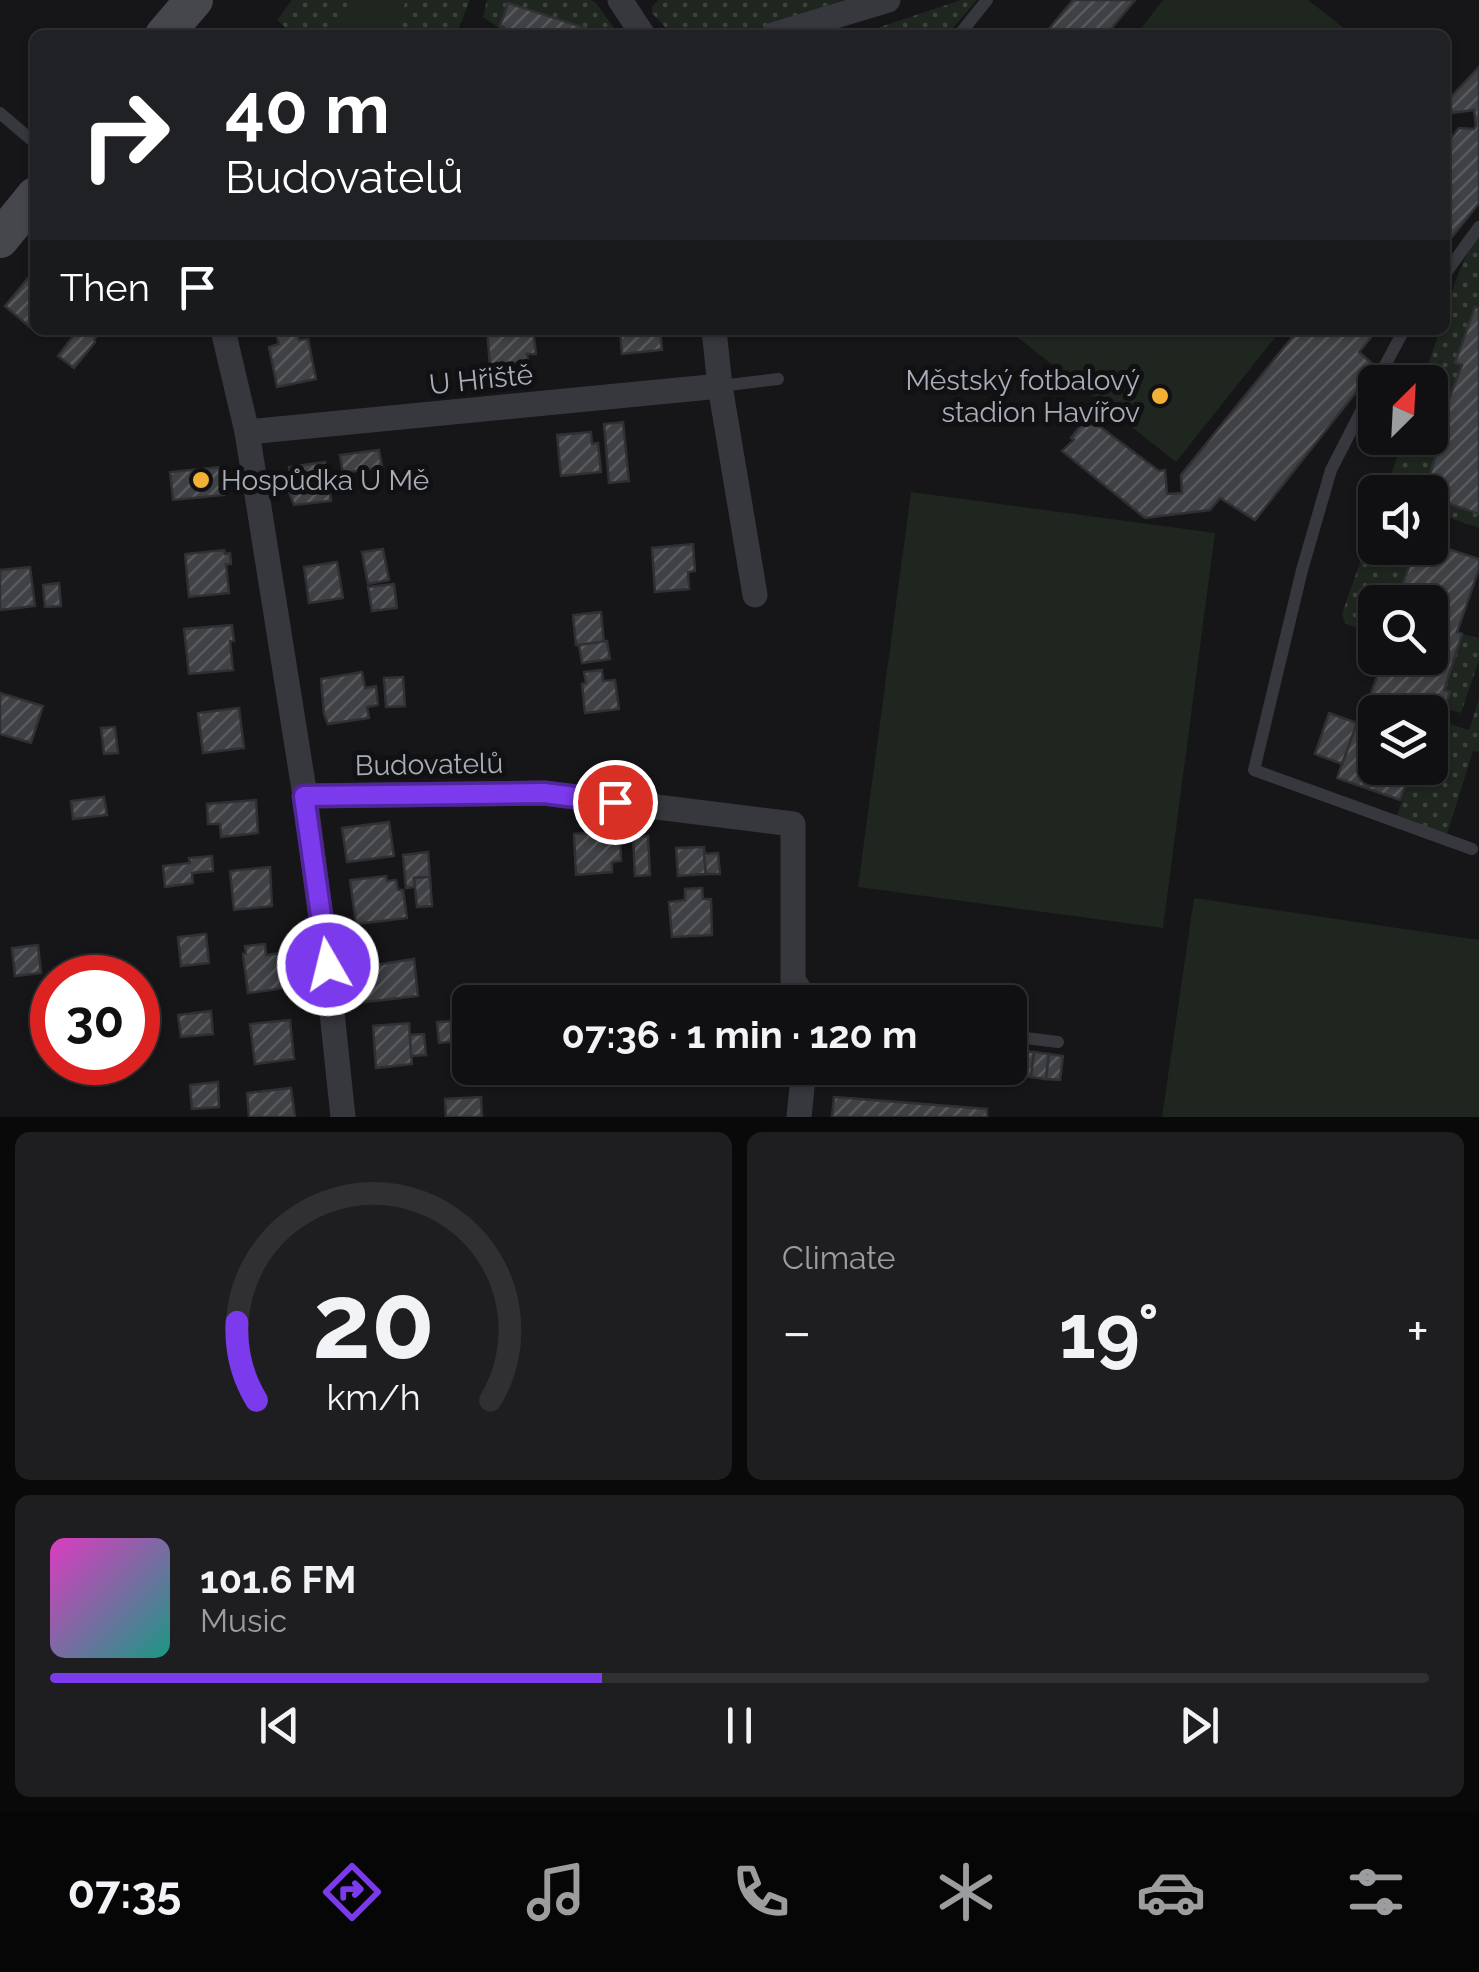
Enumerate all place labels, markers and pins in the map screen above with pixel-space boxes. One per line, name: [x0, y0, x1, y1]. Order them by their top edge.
place label: Městský fotbalový stadion Havířov: [905, 364, 1140, 429]
marker: Městský fotbalový stadion Havířov: [1149, 385, 1171, 407]
place label: Hospůdka U Mě: [221, 464, 429, 497]
marker: Hospůdka U Mě: [190, 469, 212, 491]
pin: [573, 760, 658, 845]

